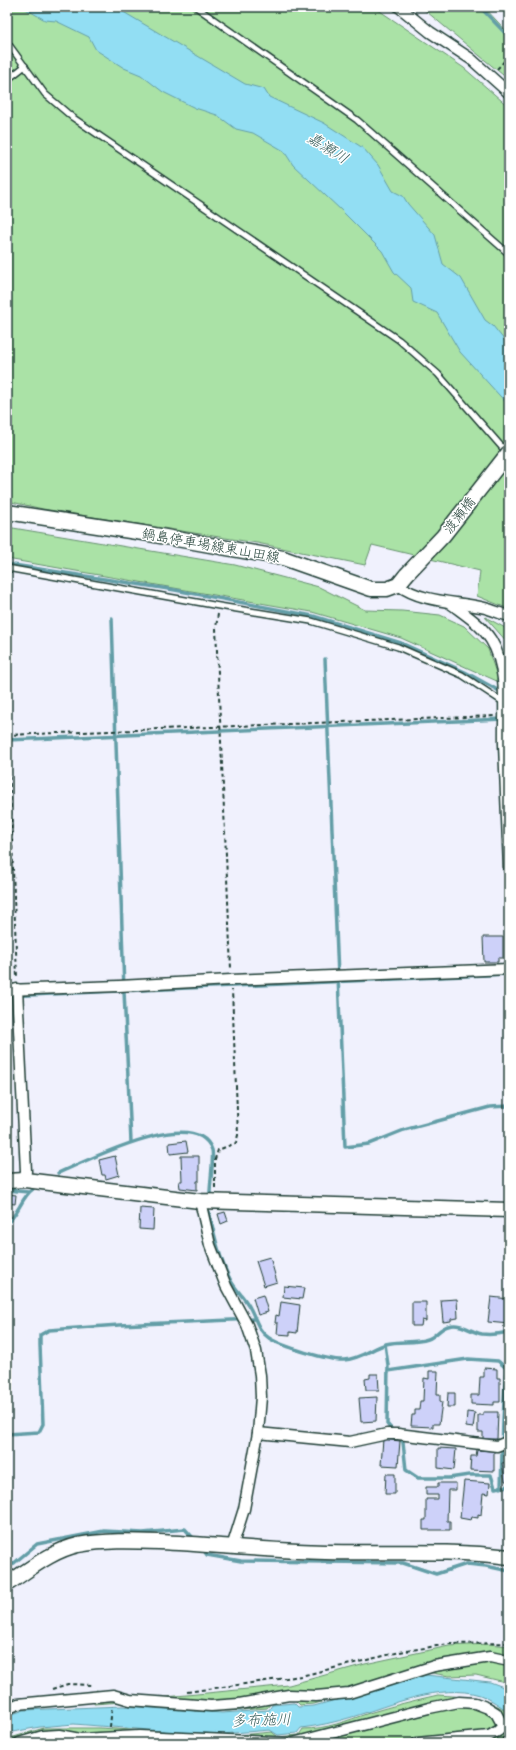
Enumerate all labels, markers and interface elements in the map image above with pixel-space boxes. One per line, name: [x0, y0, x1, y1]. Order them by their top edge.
water label: 嘉瀬川: [302, 128, 352, 171]
street label: 渡瀬橋: [440, 494, 481, 539]
street label: 鍋島停車場線東山田線: [140, 525, 281, 569]
water label: 多布施川: [231, 1710, 291, 1734]

